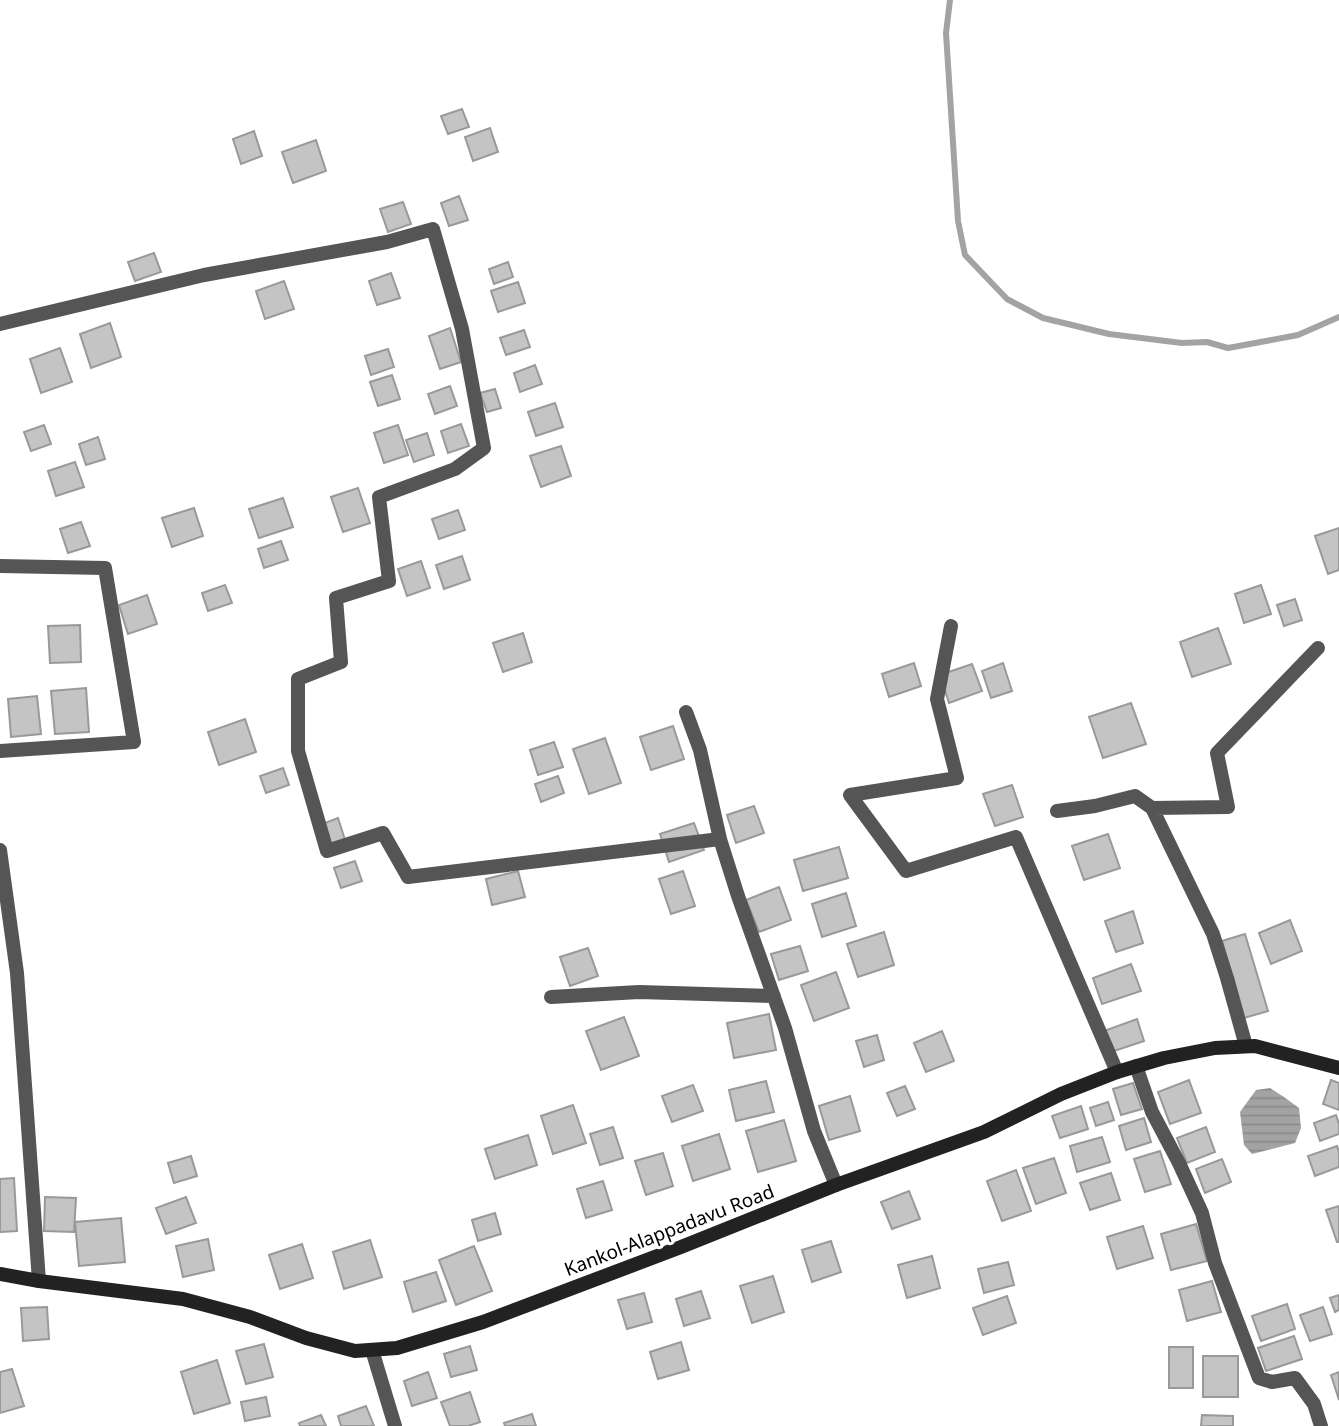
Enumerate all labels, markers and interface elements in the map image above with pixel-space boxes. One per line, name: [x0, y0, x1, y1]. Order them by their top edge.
street label: Kankol-Alappadavu Road: [560, 1178, 778, 1282]

